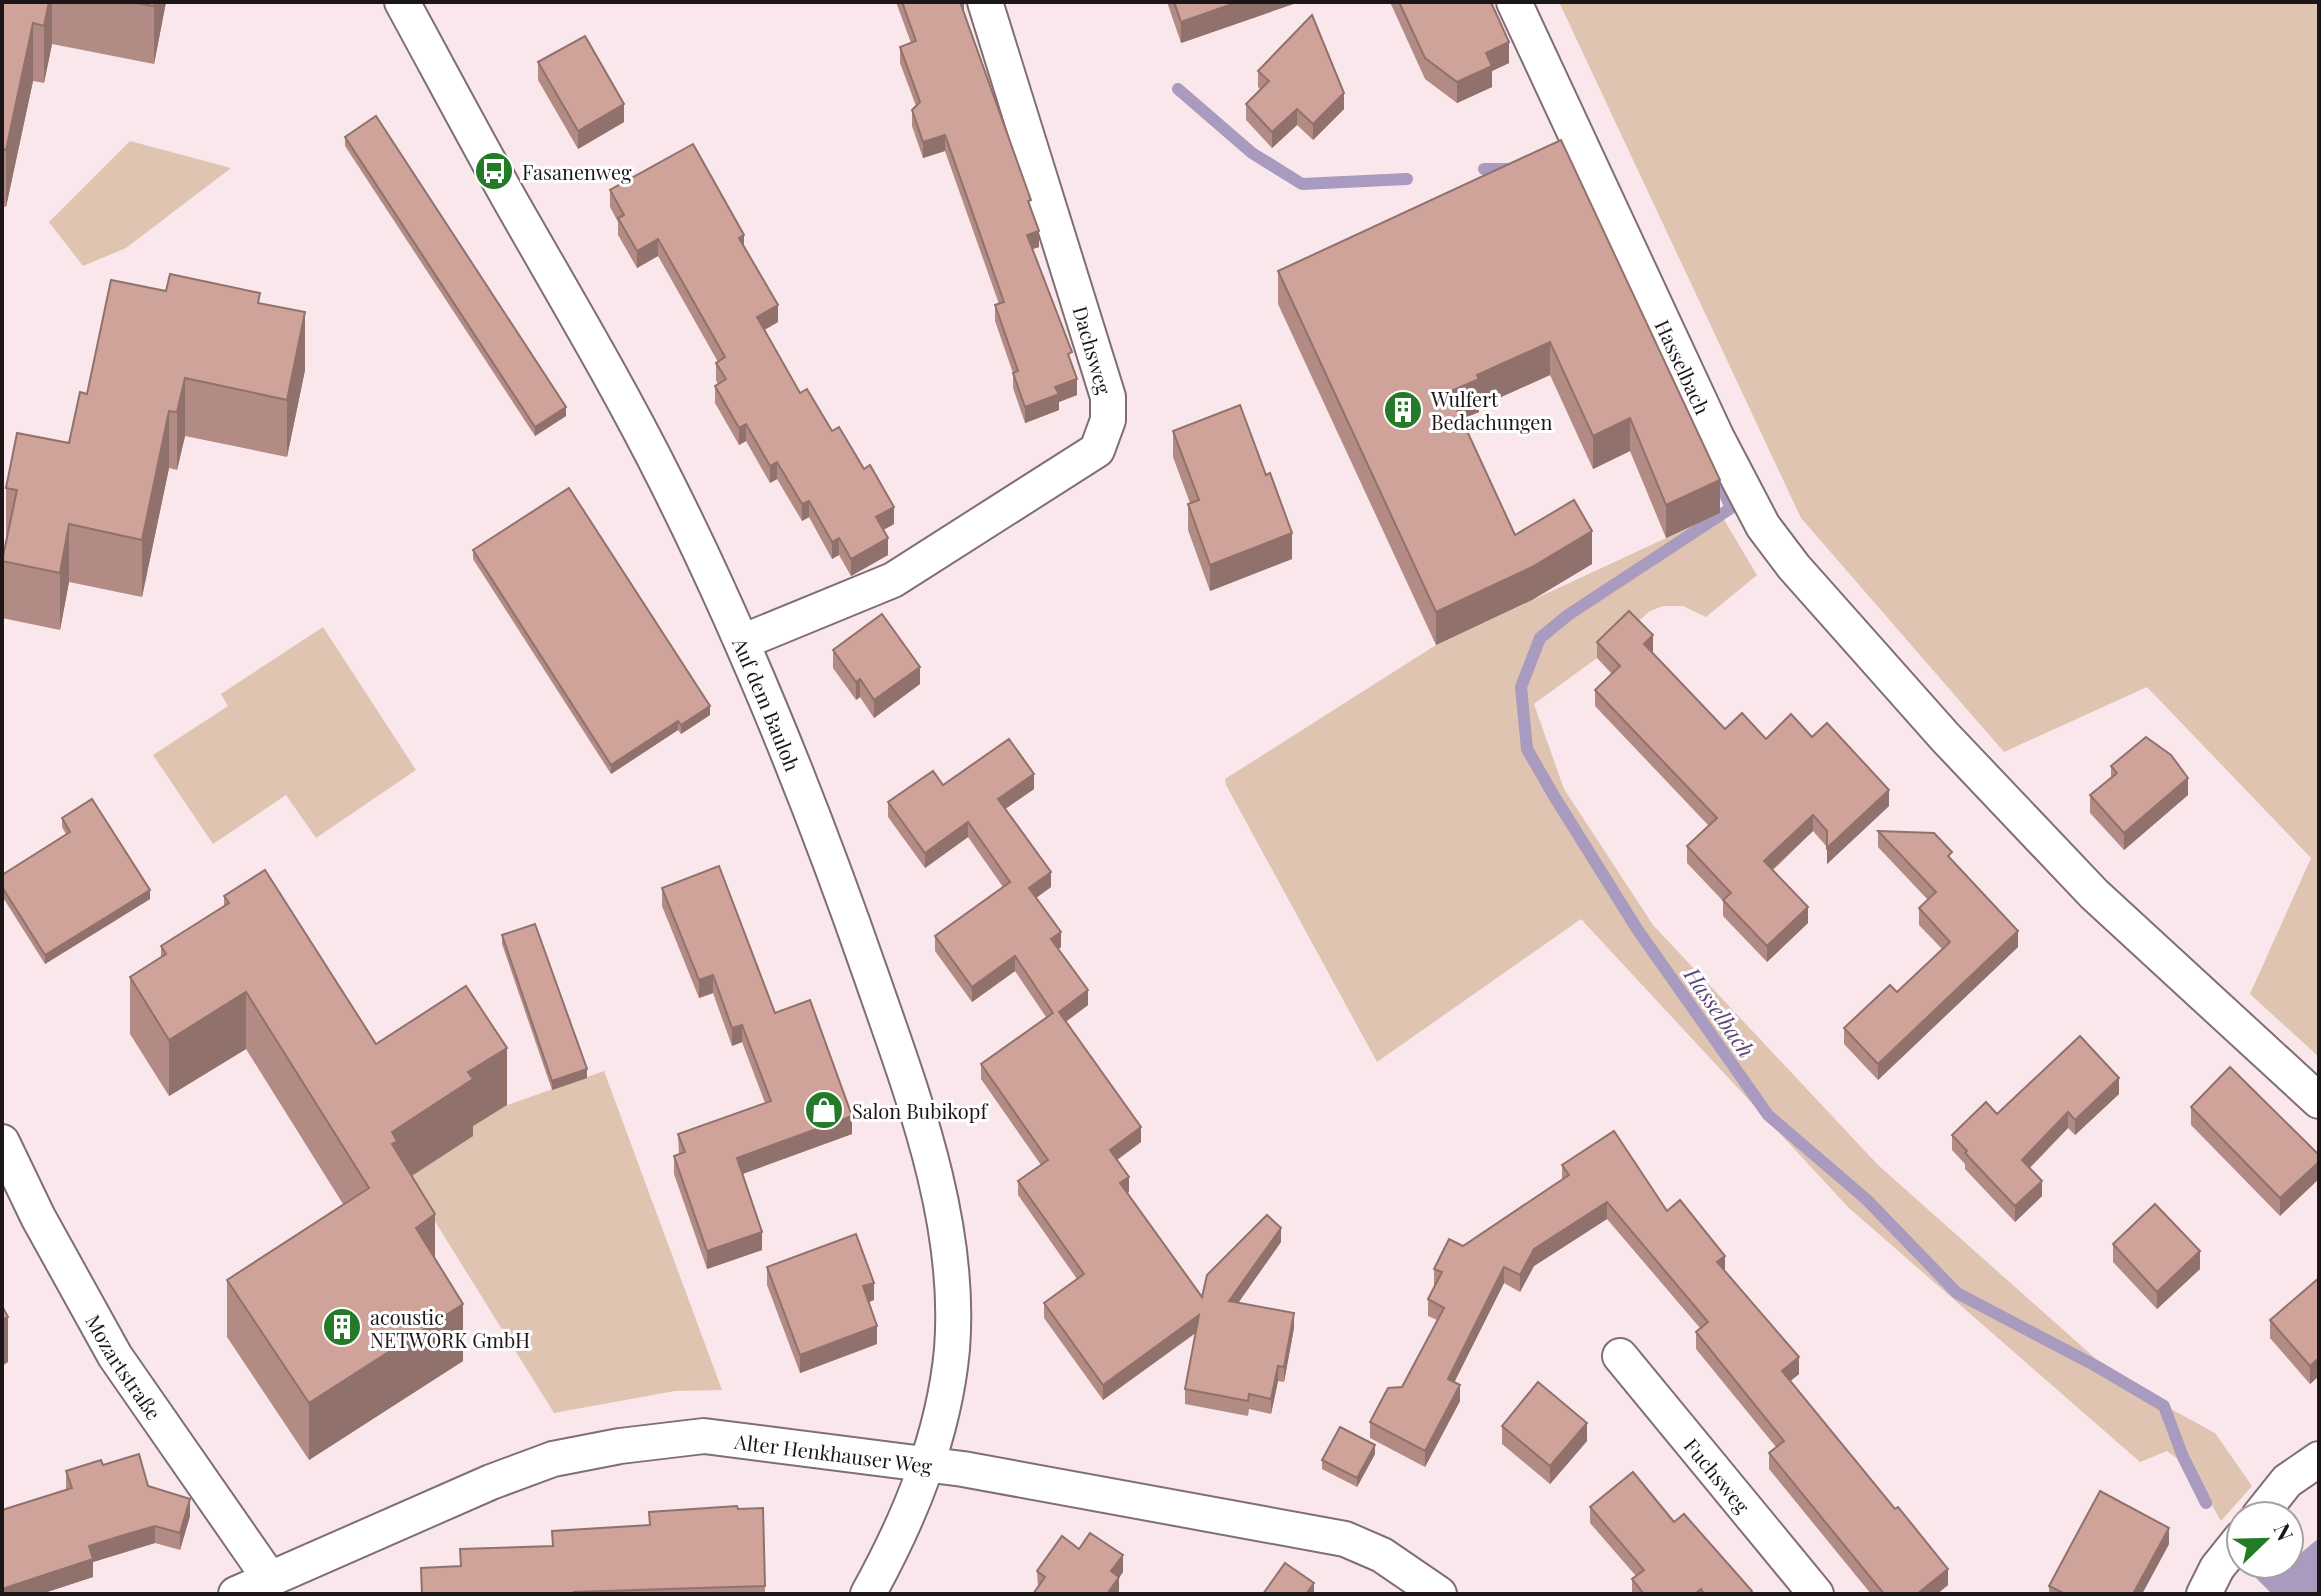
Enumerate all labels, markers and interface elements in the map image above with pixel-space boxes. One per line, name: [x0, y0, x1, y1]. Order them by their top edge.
bus stop icon: Fasanenweg: [473, 150, 515, 192]
place label: Fasanenweg: [522, 158, 632, 185]
street label: Dachsweg: [1068, 303, 1119, 398]
street label: Hasselbach: [1650, 315, 1717, 418]
place label: Wulfert Bedachungen: [1430, 385, 1552, 435]
building icon: Wulfert Bedachungen: [1382, 389, 1424, 431]
street label: Auf dem Bauloh: [727, 632, 807, 775]
water label: Hasselbach: [1677, 960, 1762, 1063]
shop icon: Salon Bubikopf: [803, 1089, 845, 1131]
place label: Salon Bubikopf: [852, 1097, 988, 1124]
place label: acoustic NETWORK GmbH: [370, 1303, 530, 1353]
building icon: acoustic NETWORK GmbH: [321, 1306, 363, 1348]
street label: Mozartstraße: [81, 1309, 168, 1424]
street label: Alter Henkhauser Weg: [732, 1426, 934, 1479]
street label: Fuchsweg: [1679, 1432, 1757, 1518]
north arrow: [2225, 1500, 2305, 1580]
text: N: [2267, 1519, 2301, 1545]

